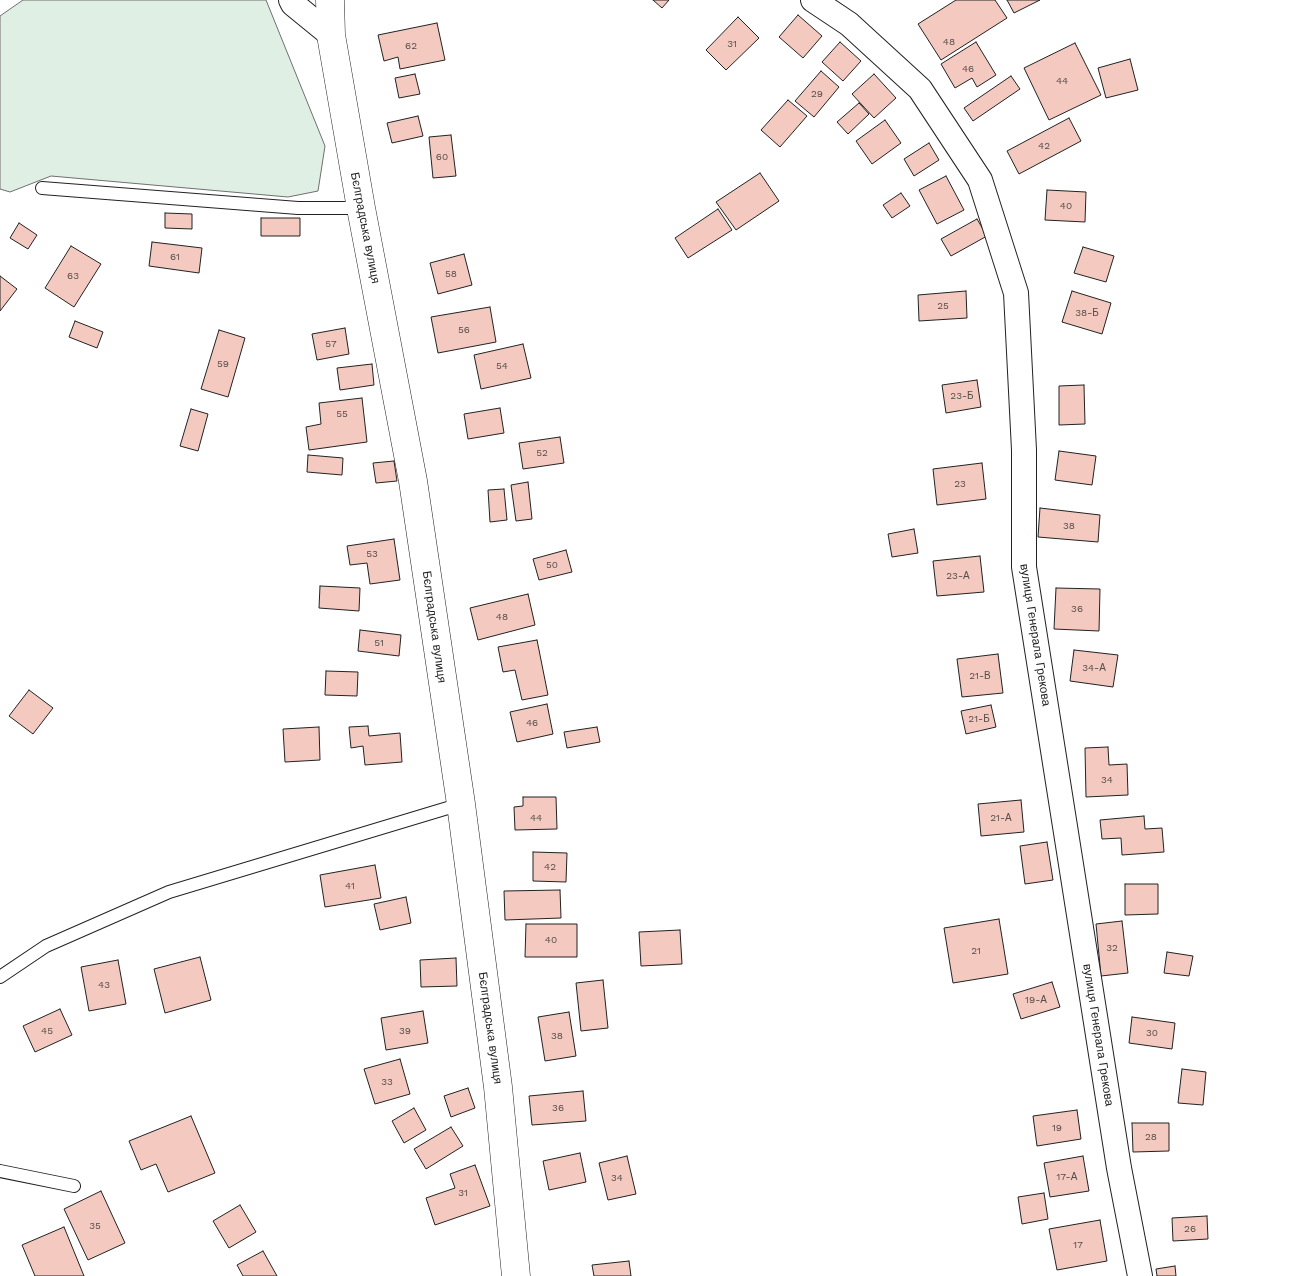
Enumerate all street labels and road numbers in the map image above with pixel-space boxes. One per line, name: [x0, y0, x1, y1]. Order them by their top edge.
street label: Бєлградська вулиця: [347, 171, 383, 285]
street label: вулиця Генерала Грекова: [1017, 563, 1053, 707]
street label: Бєлградська вулиця: [419, 570, 449, 684]
street label: вулиця Генерала Грекова: [1080, 963, 1116, 1107]
street label: Бєлградська вулиця: [475, 971, 505, 1085]

